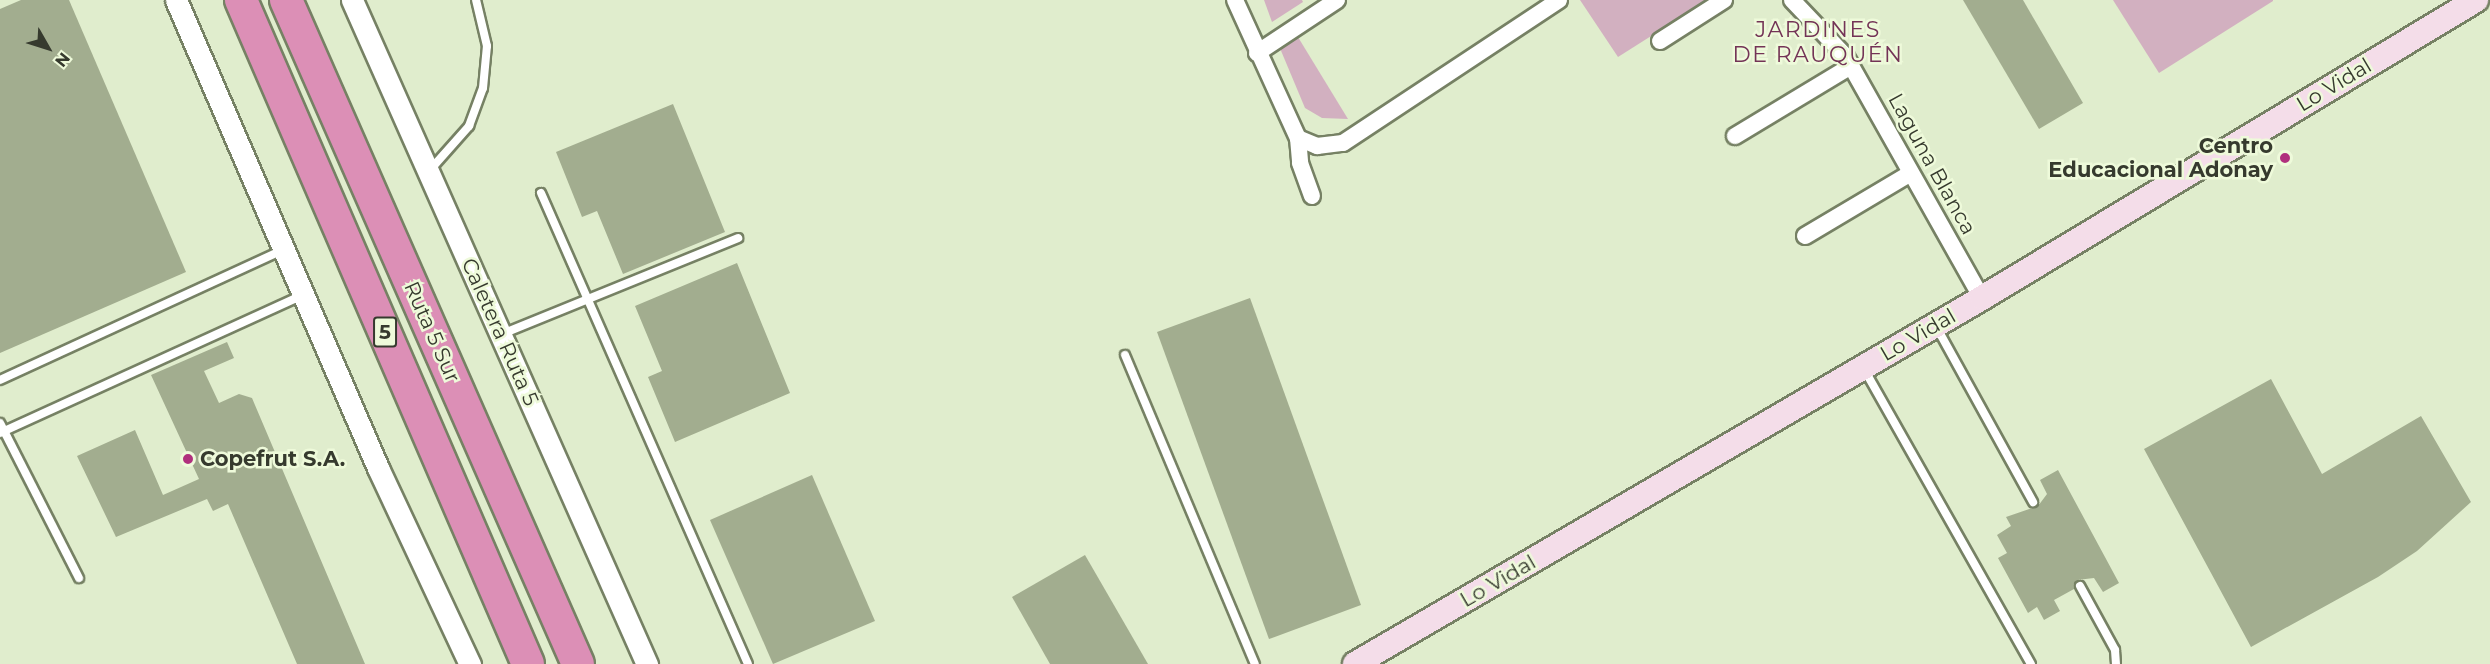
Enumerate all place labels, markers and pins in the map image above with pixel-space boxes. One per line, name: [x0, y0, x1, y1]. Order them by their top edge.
place label: Centro Educacional Adonay: [2048, 133, 2273, 183]
marker: Centro Educacional Adonay: [2278, 151, 2292, 165]
place label: Copefrut S.A.: [200, 446, 345, 472]
marker: Copefrut S.A.: [181, 452, 195, 466]

